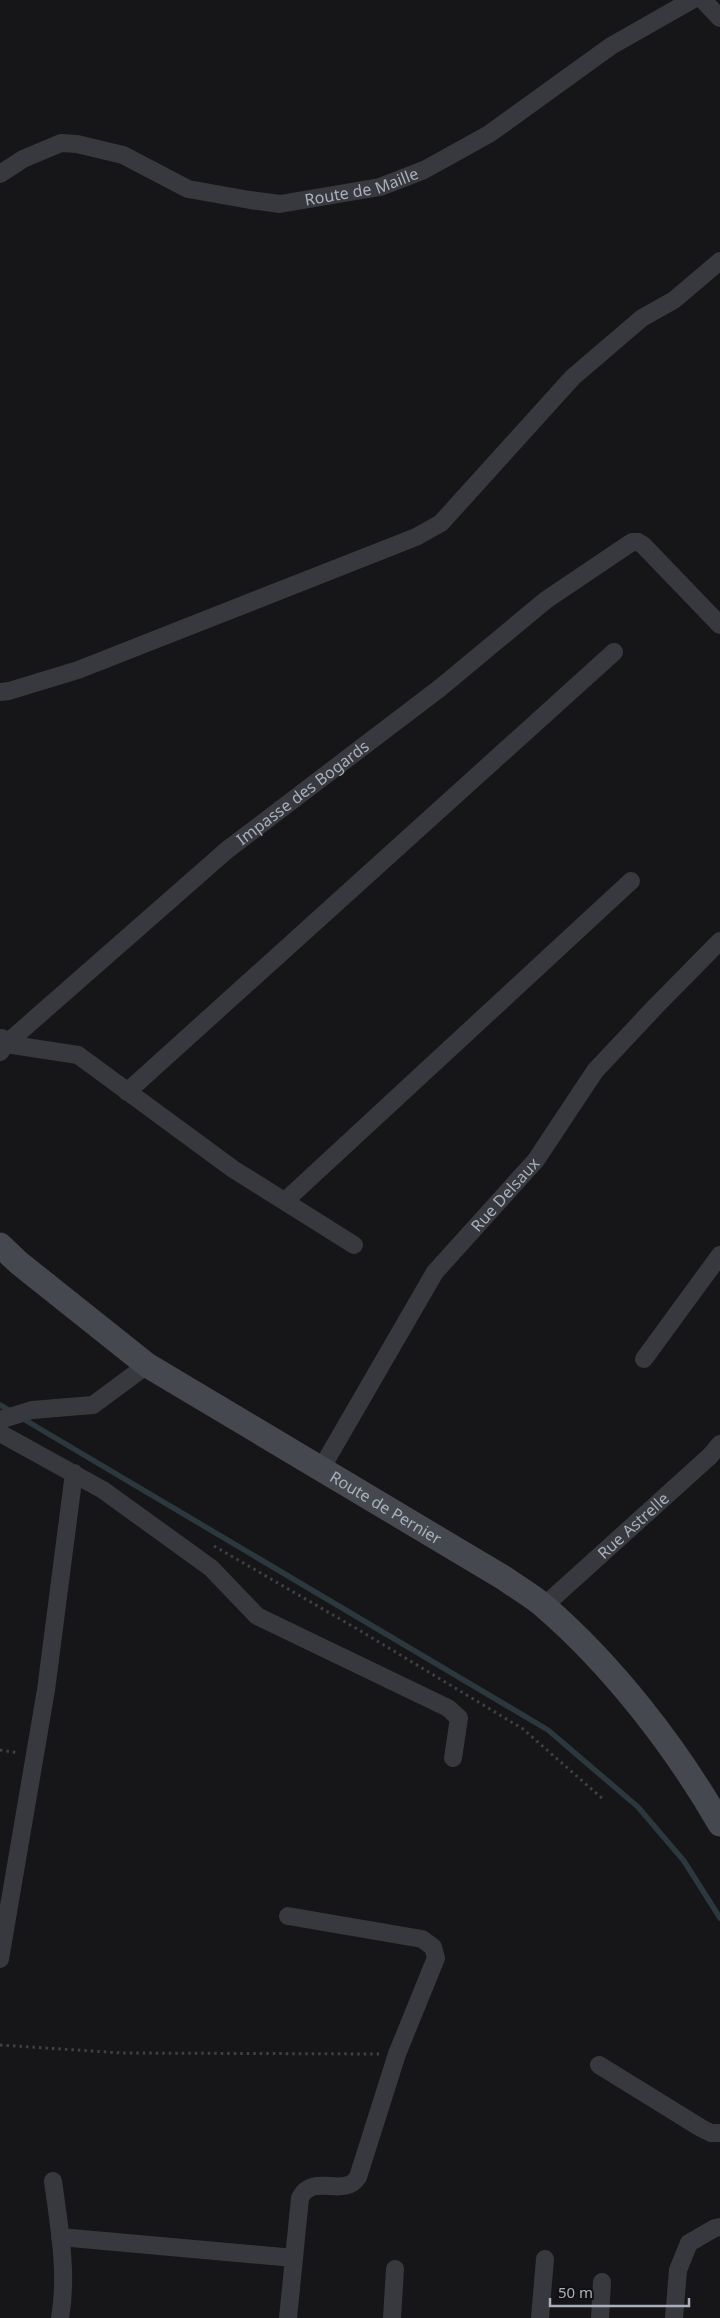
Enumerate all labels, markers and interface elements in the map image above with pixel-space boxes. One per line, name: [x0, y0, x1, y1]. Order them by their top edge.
street label: Route de Maille: [303, 162, 421, 211]
street label: Impasse des Bogards: [232, 735, 373, 850]
street label: Rue Delsaux: [466, 1152, 545, 1236]
street label: Route de Pernier: [326, 1466, 446, 1550]
street label: Rue Astrelle: [593, 1487, 674, 1564]
scale bar: [550, 2276, 689, 2308]
text: 50 m: [558, 2282, 593, 2302]

